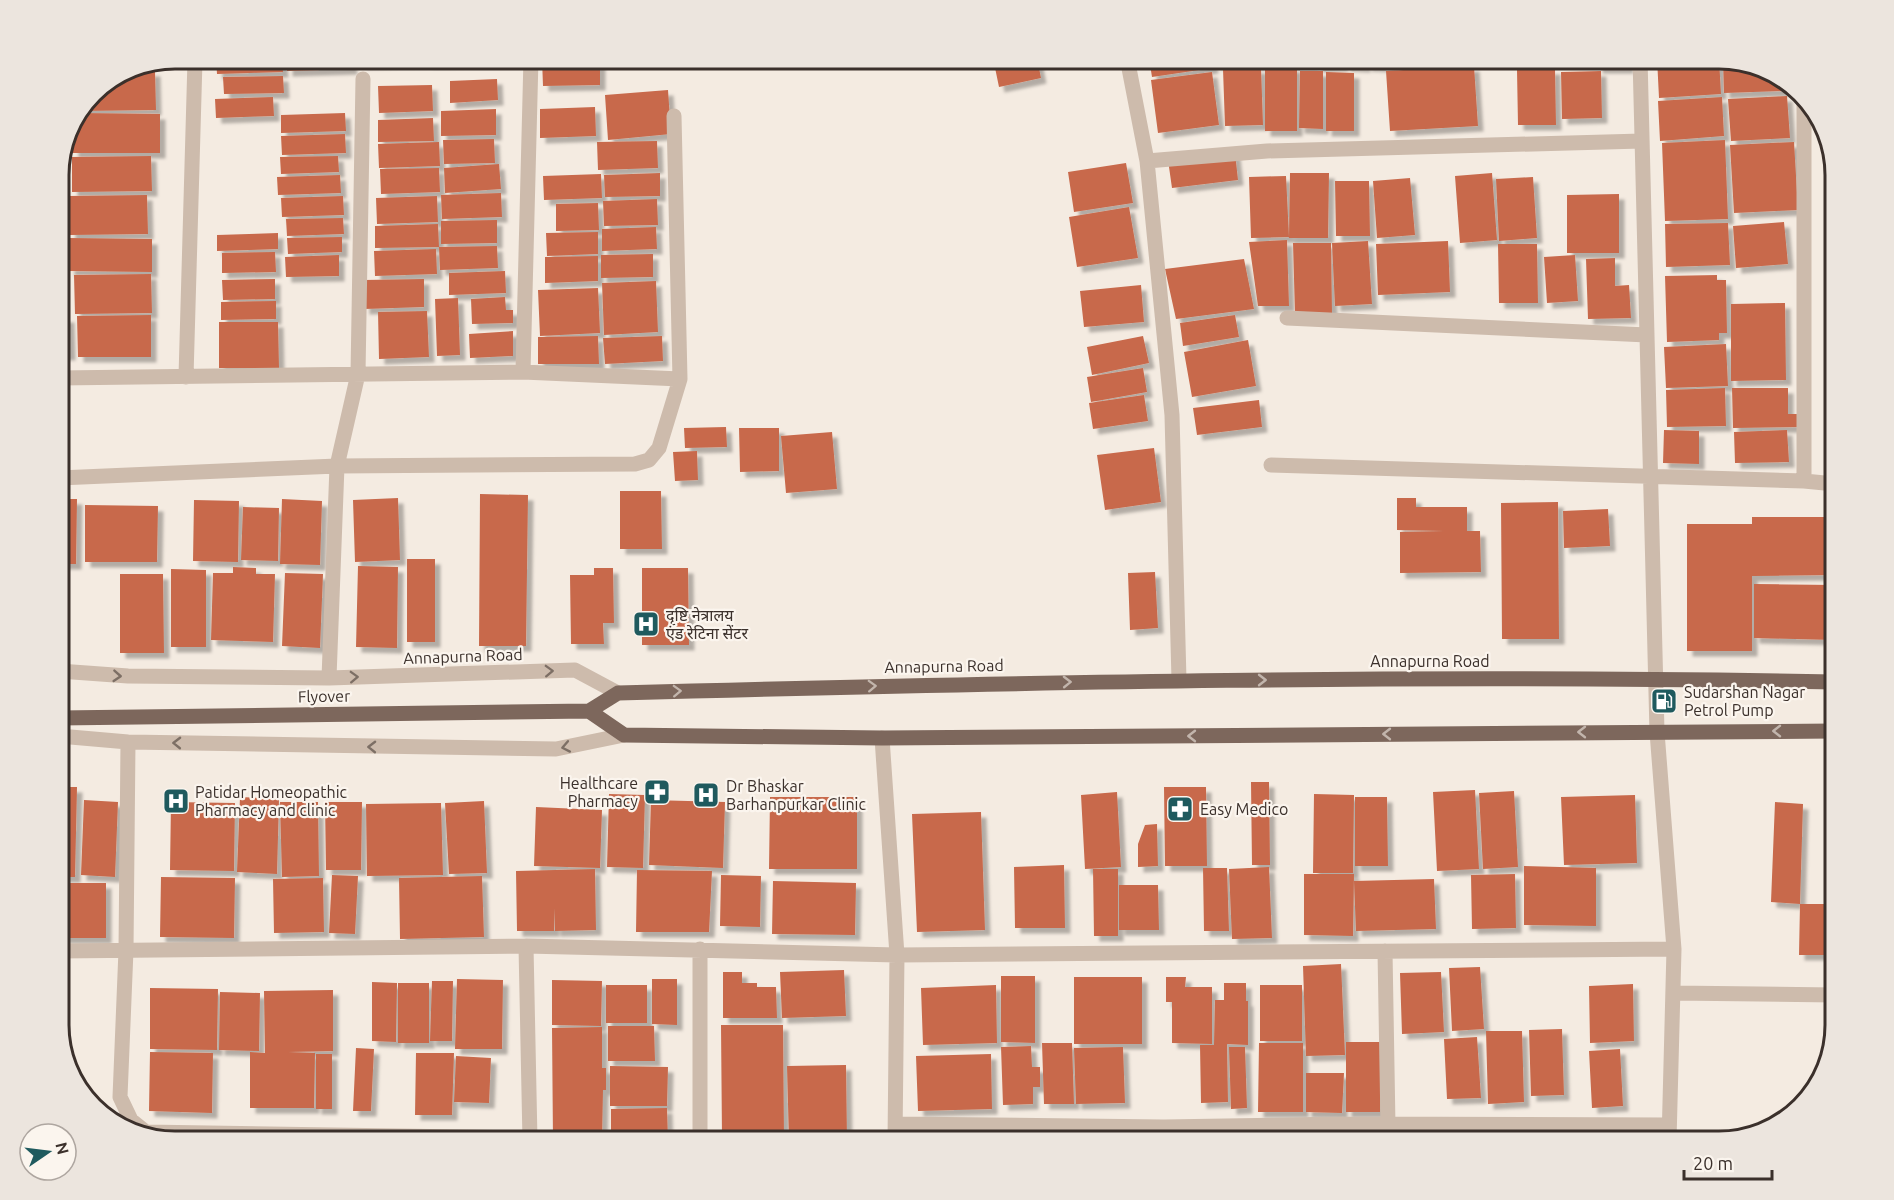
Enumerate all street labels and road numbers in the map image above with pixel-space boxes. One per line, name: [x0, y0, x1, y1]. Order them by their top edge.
street label: Annapurna Road: [403, 645, 523, 667]
street label: Annapurna Road: [1370, 652, 1490, 670]
street label: Annapurna Road: [884, 656, 1004, 676]
street label: Flyover: [298, 687, 350, 705]

